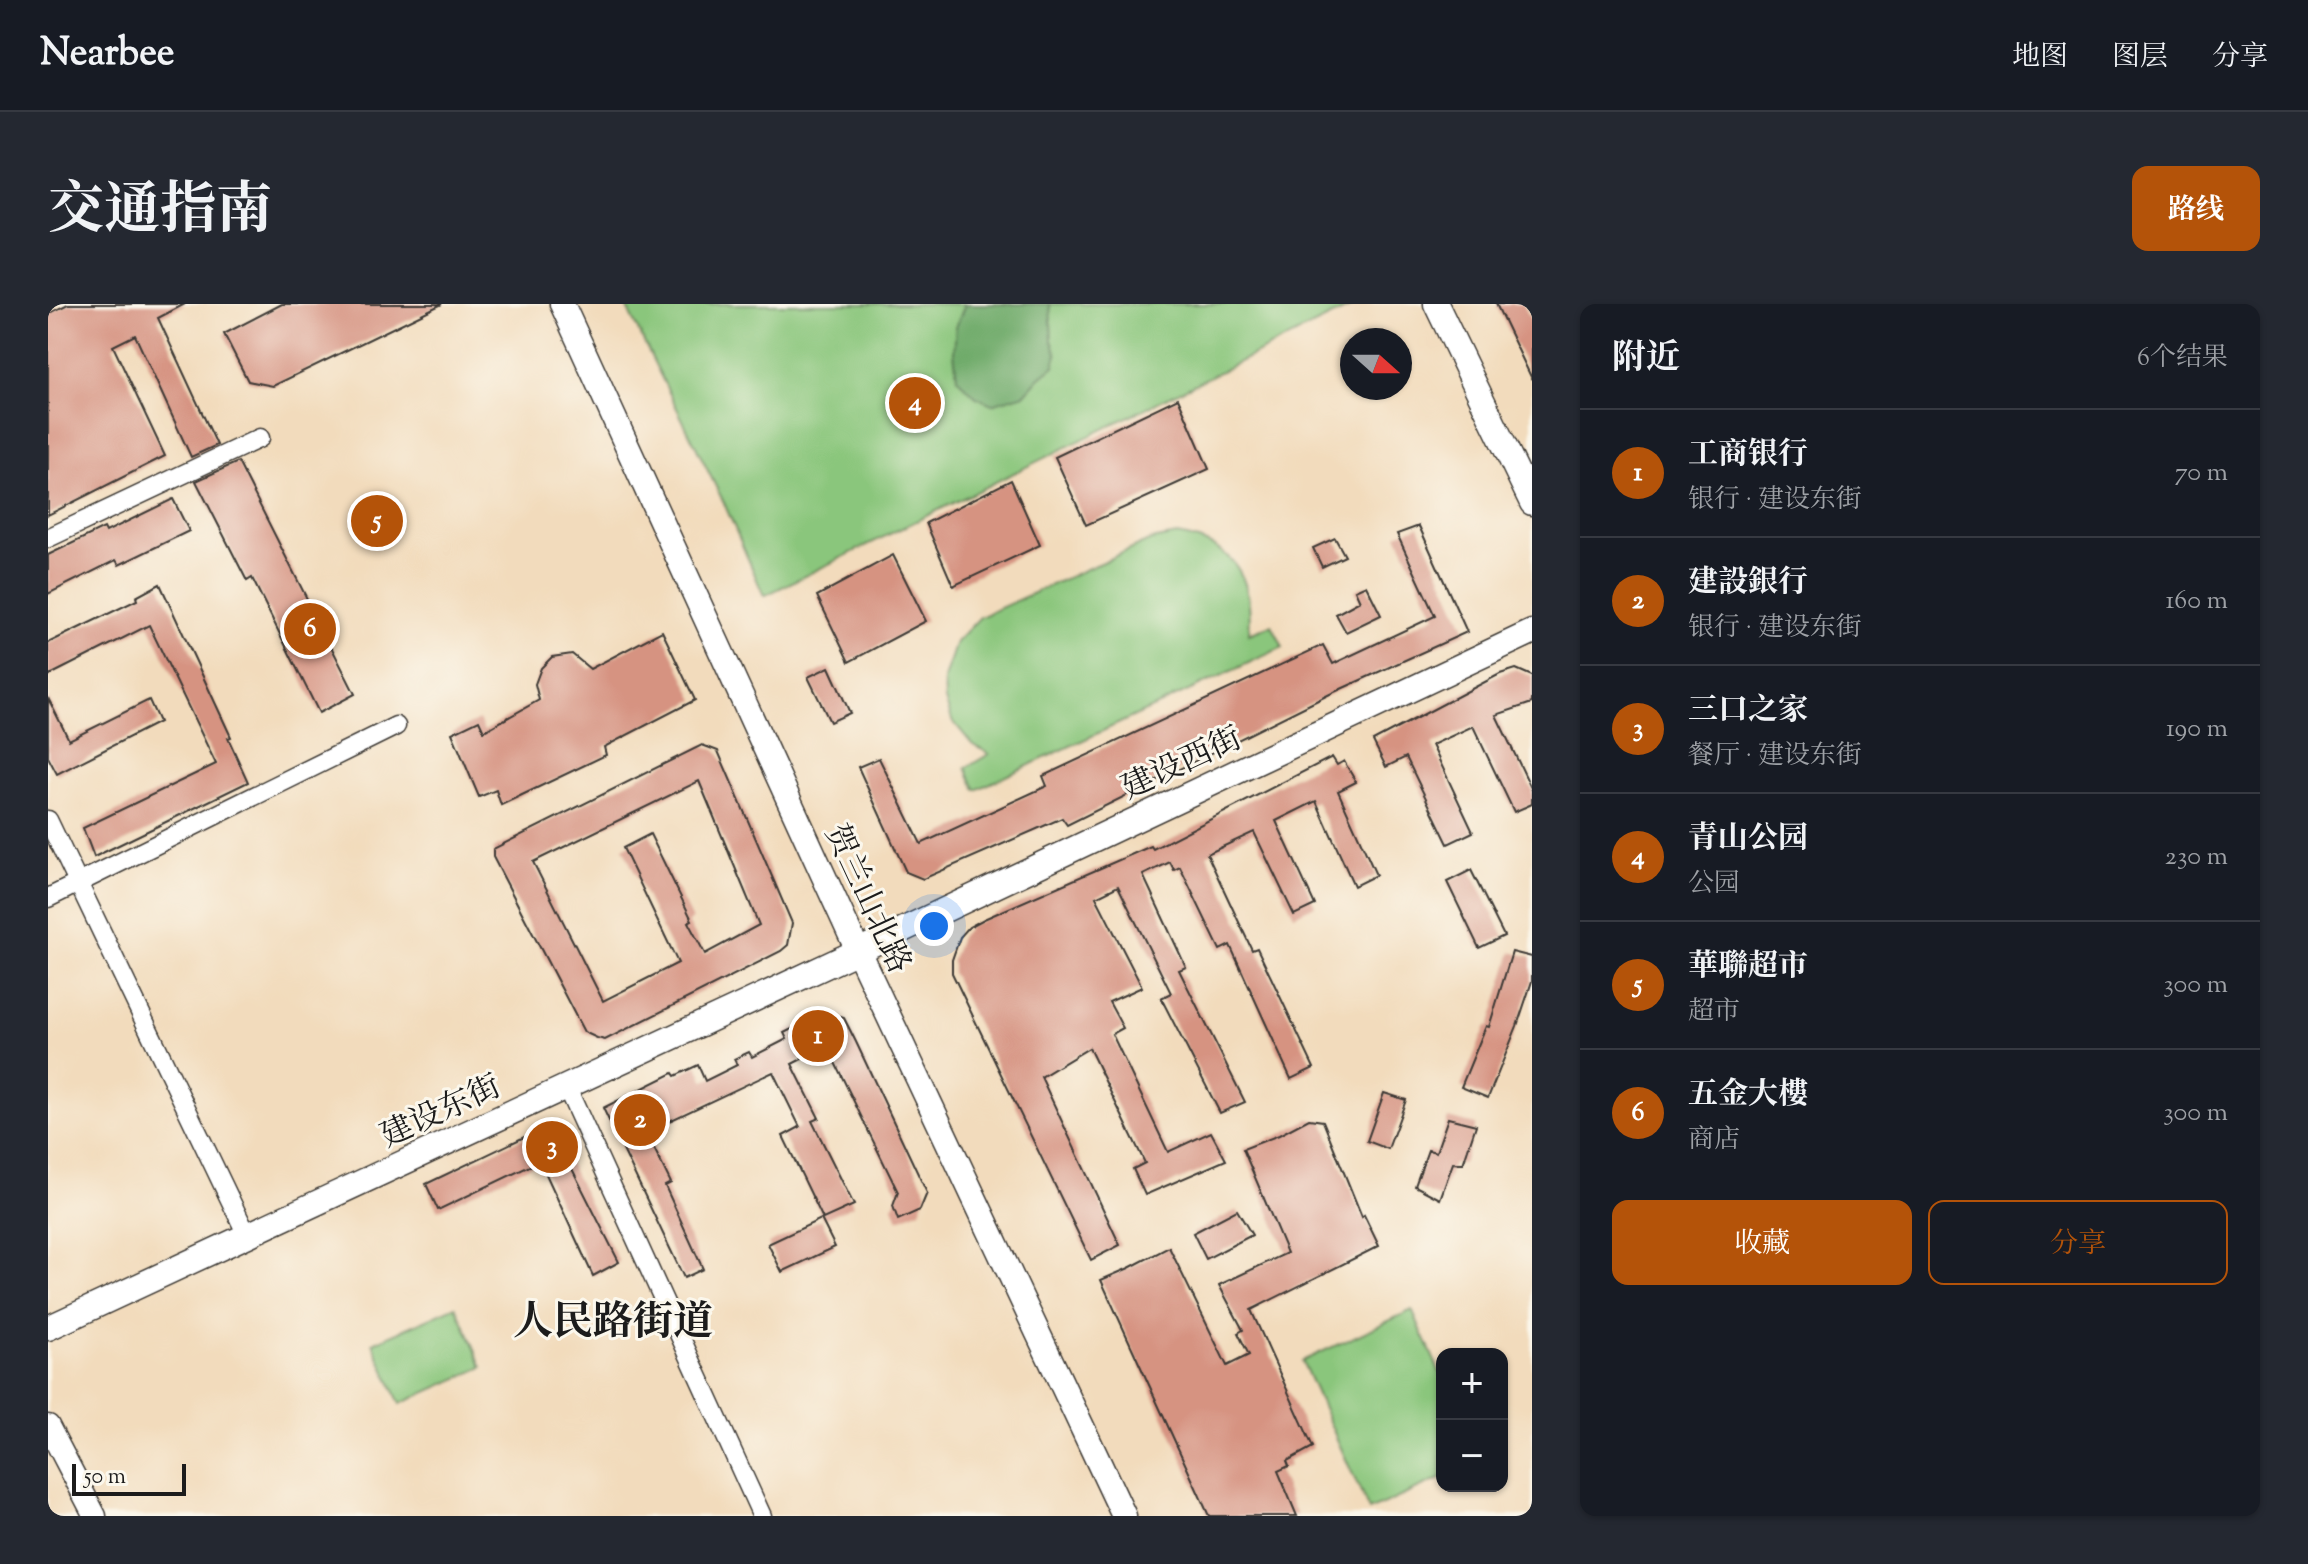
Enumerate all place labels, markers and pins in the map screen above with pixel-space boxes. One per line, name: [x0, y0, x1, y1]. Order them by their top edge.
pin: 4: [889, 373, 941, 433]
pin: 5: [351, 491, 403, 551]
pin: 6: [284, 599, 336, 659]
pin: 1: [792, 1006, 844, 1066]
pin: 2: [614, 1090, 666, 1150]
pin: 3: [526, 1117, 578, 1177]

